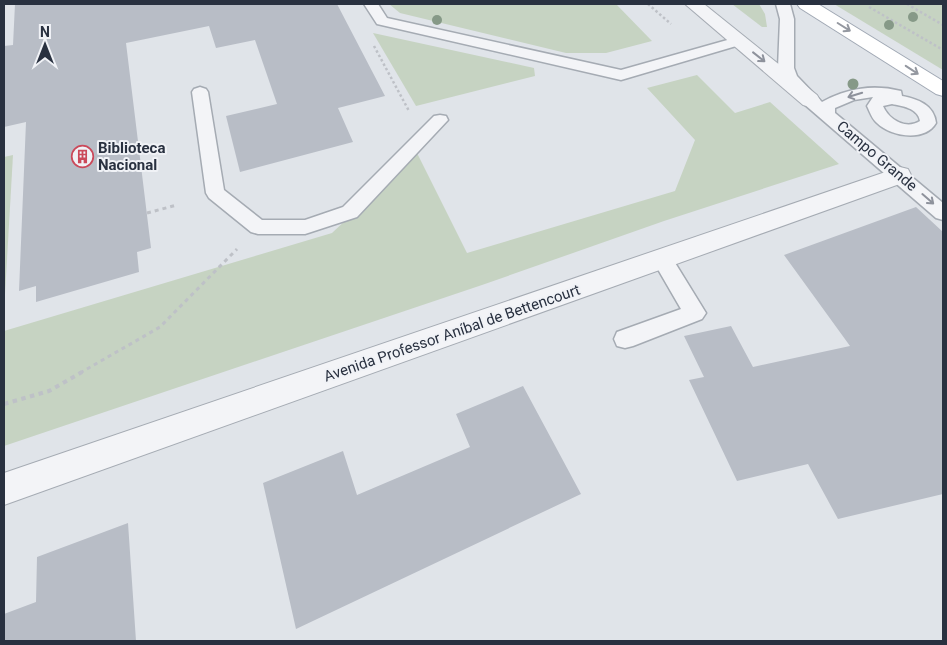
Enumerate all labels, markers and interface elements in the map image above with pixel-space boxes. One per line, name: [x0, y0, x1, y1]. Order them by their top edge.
north arrow: [20, 20, 70, 70]
one-way arrow: [836, 22, 850, 32]
text: N: [40, 24, 50, 40]
one-way arrow: [752, 51, 765, 62]
one-way arrow: [905, 66, 919, 76]
one-way arrow: [847, 91, 863, 101]
street label: Campo Grande: [833, 117, 921, 195]
place label: Biblioteca Nacional: [98, 139, 165, 174]
building icon: Biblioteca Nacional: [70, 145, 94, 169]
one-way arrow: [921, 193, 934, 205]
street label: Avenida Professor Aníbal de Bettencourt: [321, 281, 583, 385]

